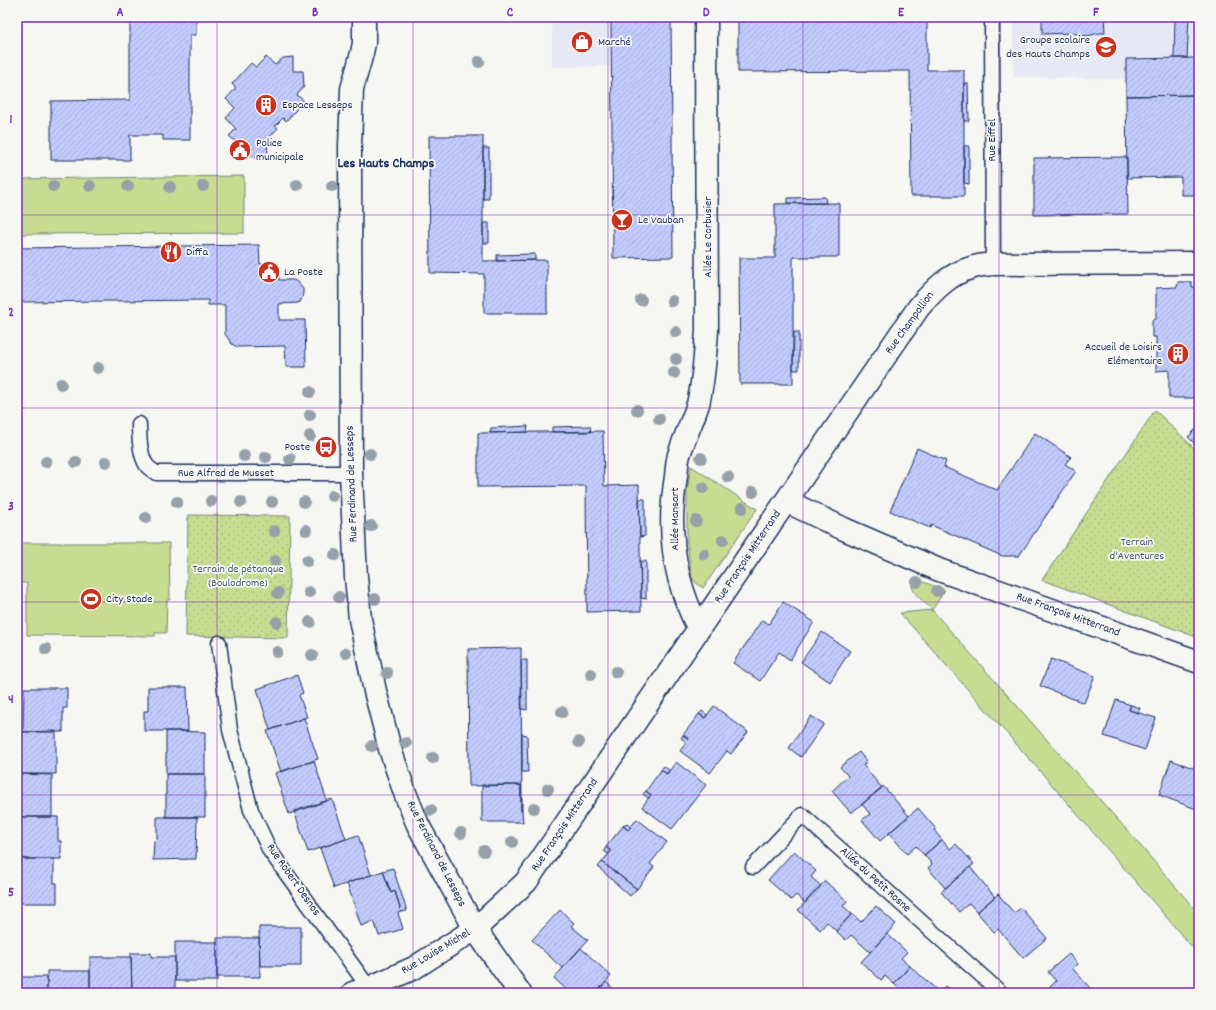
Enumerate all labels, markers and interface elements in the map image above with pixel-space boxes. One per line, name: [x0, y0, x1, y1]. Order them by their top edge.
text: A: [116, 4, 124, 23]
text: B: [312, 4, 318, 23]
text: C: [507, 4, 514, 23]
text: D: [703, 4, 710, 23]
text: E: [898, 4, 905, 23]
text: F: [1093, 4, 1099, 23]
shop icon: Marché: [569, 29, 595, 55]
place label: Groupe scolaire des Hauts Champs: [1006, 32, 1090, 63]
place label: Marché: [598, 34, 631, 51]
school or university icon: Groupe scolaire des Hauts Champs: [1093, 34, 1119, 60]
building icon: Espace Lesseps: [253, 92, 279, 118]
place label: Espace Lesseps: [282, 97, 353, 114]
text: 1: [10, 111, 13, 130]
street label: Rue Eiffel: [984, 118, 1001, 161]
place label: Police municipale: [256, 135, 303, 166]
public building icon: Police municipale: [227, 137, 253, 163]
district label: Les Hauts Champs: [338, 154, 435, 174]
street label: Allée Le Corbusier: [700, 196, 717, 278]
bar icon: Le Vauban: [609, 207, 635, 233]
place label: Le Vauban: [638, 212, 684, 229]
restaurant icon: Diffa: [158, 239, 184, 265]
place label: Diffa: [186, 244, 209, 261]
public building icon: La Poste: [256, 259, 282, 285]
place label: La Poste: [284, 264, 323, 281]
street label: Rue Champollion: [881, 288, 939, 358]
text: 2: [8, 304, 14, 323]
place label: Accueil de Loisirs Elémentaire: [1085, 339, 1162, 370]
building icon: Accueil de Loisirs Elémentaire: [1165, 341, 1191, 367]
street label: Rue Ferdinand de Lesseps: [341, 425, 363, 543]
bus stop icon: Poste: [313, 434, 339, 460]
place label: Poste: [284, 439, 310, 456]
street label: Rue Alfred de Musset: [178, 465, 275, 482]
street label: Allée Mansart: [667, 487, 684, 551]
text: 3: [8, 498, 14, 517]
street label: Rue François Mitterrand: [710, 507, 786, 607]
park label: Terrain d'Aventures: [1110, 534, 1164, 565]
park label: Terrain de pétanque (Boulodrome): [193, 561, 283, 592]
sports icon: City Stade: [78, 586, 104, 612]
street label: Rue François Mitterrand: [1014, 588, 1122, 642]
place label: City Stade: [106, 591, 152, 608]
text: 4: [8, 691, 14, 710]
street label: Rue François Mitterrand: [527, 775, 603, 875]
street label: Rue Ferdinand de Lesseps: [402, 798, 470, 910]
street label: Rue Robert Desnos: [262, 840, 324, 920]
street label: Allée du Petit Rosne: [836, 843, 914, 917]
text: 5: [8, 884, 14, 903]
street label: Rue Louise Michel: [398, 925, 474, 979]

